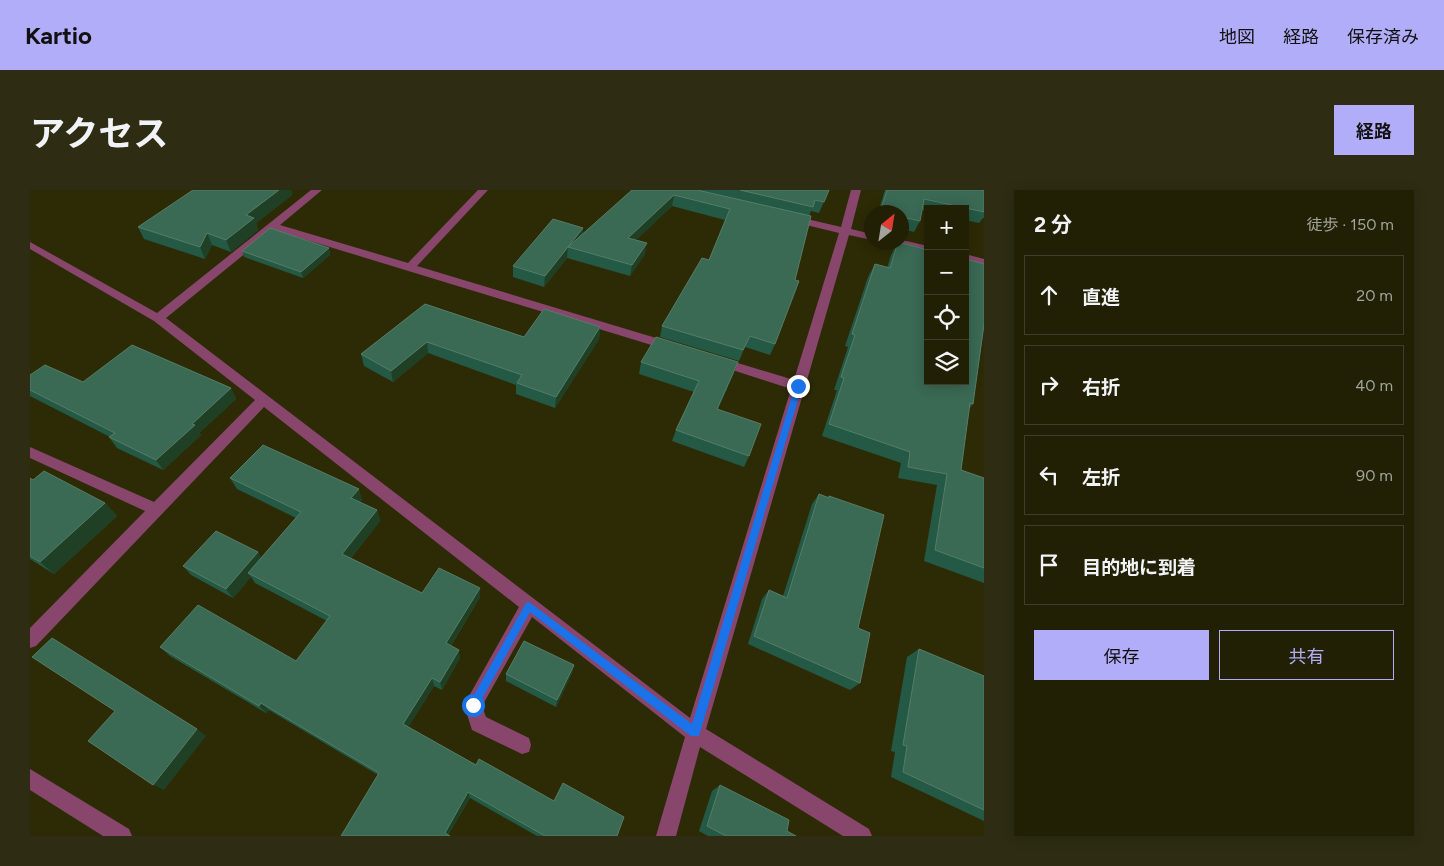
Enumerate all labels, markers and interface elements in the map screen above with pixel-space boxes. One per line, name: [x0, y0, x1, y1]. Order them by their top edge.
text: Kartio: [25, 21, 92, 50]
text: 地図: [1219, 26, 1255, 48]
text: 経路: [1283, 26, 1319, 48]
text: 保存済み: [1347, 26, 1419, 48]
button: 経路: [1334, 105, 1414, 155]
text: アクセス: [30, 113, 168, 155]
north arrow: [864, 205, 909, 250]
map controls: [924, 205, 969, 385]
button: +: [924, 205, 969, 250]
text: 2 分: [1034, 212, 1072, 237]
text: 徒歩 · 150 m: [1306, 215, 1394, 234]
button: −: [924, 250, 969, 295]
icon: ahead: [1035, 281, 1063, 309]
text: 直進: [1082, 286, 1120, 309]
text: 20 m: [1356, 286, 1393, 305]
button: locate: [924, 295, 969, 340]
button: layers: [924, 340, 969, 385]
icon: right: [1035, 371, 1063, 399]
route end: [787, 375, 810, 398]
text: 右折: [1082, 376, 1120, 399]
text: 40 m: [1355, 376, 1393, 395]
icon: left: [1035, 461, 1063, 489]
text: 左折: [1082, 466, 1120, 489]
text: 90 m: [1356, 466, 1393, 485]
icon: arrive: [1035, 551, 1063, 579]
text: 目的地に到着: [1082, 556, 1196, 579]
button: 保存: [1034, 630, 1209, 680]
button: 共有: [1219, 630, 1394, 680]
route start: [462, 694, 485, 717]

